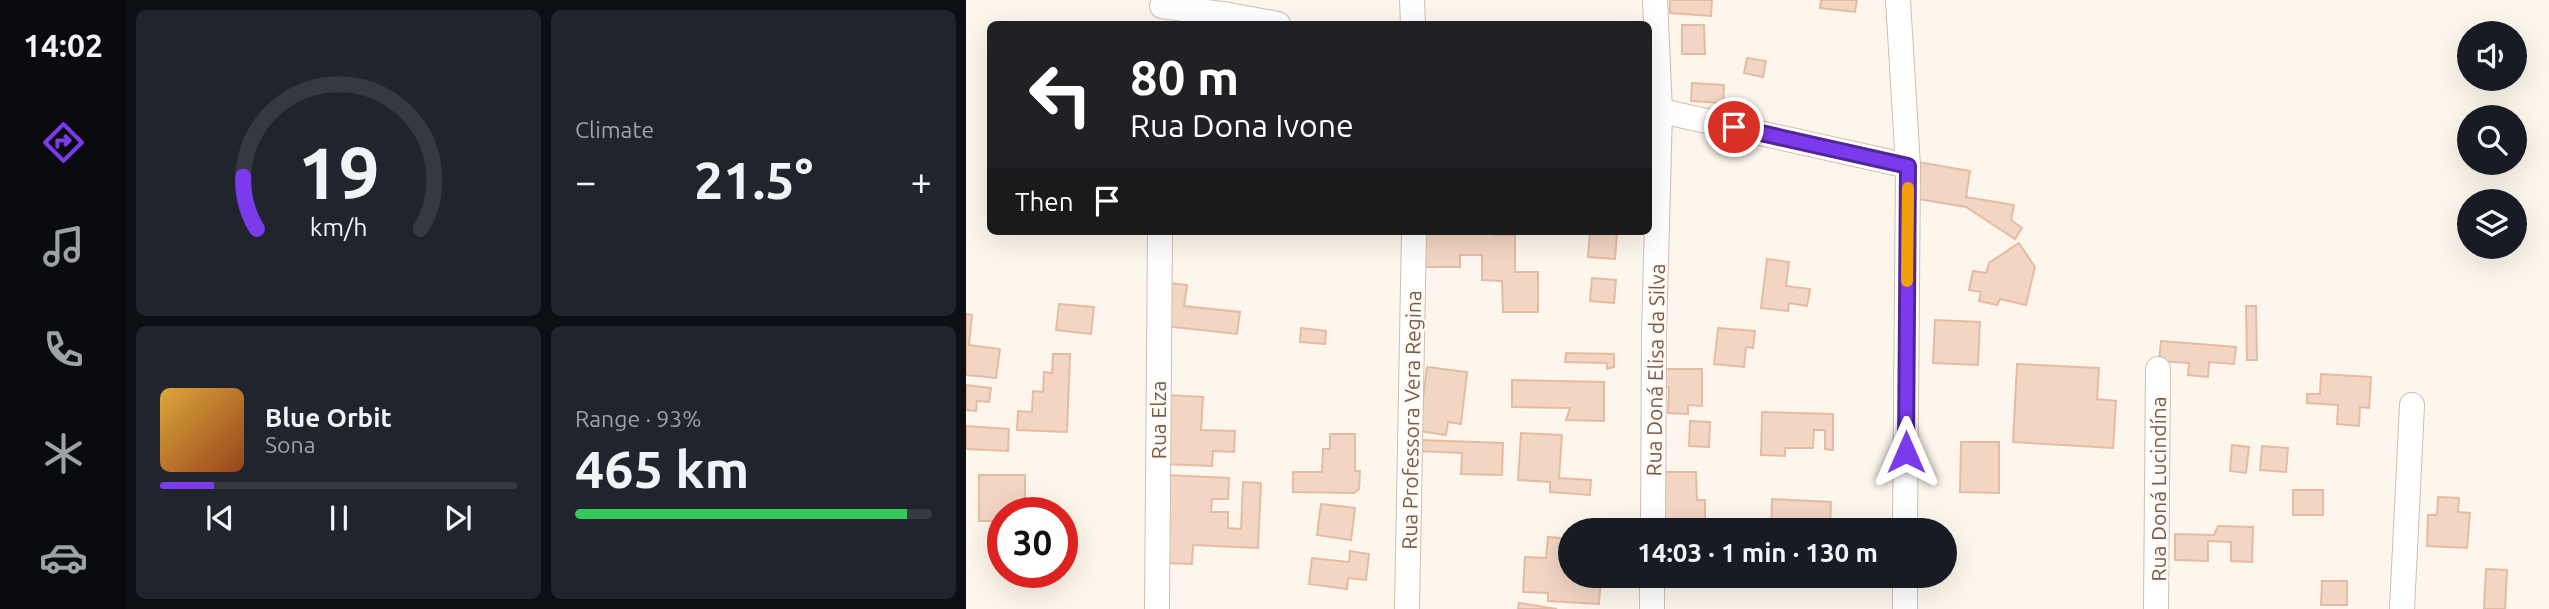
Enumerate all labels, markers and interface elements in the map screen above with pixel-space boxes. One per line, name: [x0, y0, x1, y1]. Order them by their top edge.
map controls: [2457, 21, 2527, 259]
button: sound: [2457, 21, 2527, 91]
text: 14:02: [23, 27, 103, 63]
icon: left: [1015, 49, 1106, 140]
text: 80 m: [1130, 49, 1239, 104]
pin: [1704, 97, 1764, 157]
button: search: [2457, 105, 2527, 175]
text: Rua Dona Ivone: [1130, 107, 1354, 143]
icon: arrive: [1715, 108, 1753, 146]
text: Climate: [575, 117, 654, 142]
icon: directions: [39, 118, 88, 167]
text: 19: [297, 131, 380, 213]
text: 21.5°: [694, 151, 813, 209]
text: −: [575, 160, 596, 202]
text: +: [911, 160, 932, 202]
icon: arrive: [1088, 182, 1126, 220]
text: Then: [1015, 187, 1074, 216]
button: layers: [2457, 189, 2527, 259]
text: km/h: [310, 213, 367, 241]
icon: music: [39, 222, 88, 271]
street label: Rua Doná Elisa da Silva: [1641, 263, 1669, 477]
street label: Rua Professora Vera Regina: [1397, 290, 1425, 550]
icon: phone: [39, 325, 88, 374]
street label: Rua Elza: [1146, 381, 1170, 459]
street label: Rua Doná Lucindína: [2146, 396, 2170, 582]
text: Blue Orbit: [265, 403, 392, 432]
text: Range · 93%: [575, 406, 702, 431]
position arrow: [1869, 415, 1943, 489]
icon: climate: [39, 429, 88, 478]
text: Sona: [265, 432, 315, 457]
text: 465 km: [575, 440, 749, 498]
speed limit sign: 30: [987, 497, 1078, 588]
icon: previous: [201, 499, 239, 537]
icon: pause: [320, 499, 358, 537]
icon: next: [439, 499, 477, 537]
icon: car: [39, 533, 88, 582]
text: 14:03 · 1 min · 130 m: [1637, 538, 1878, 567]

